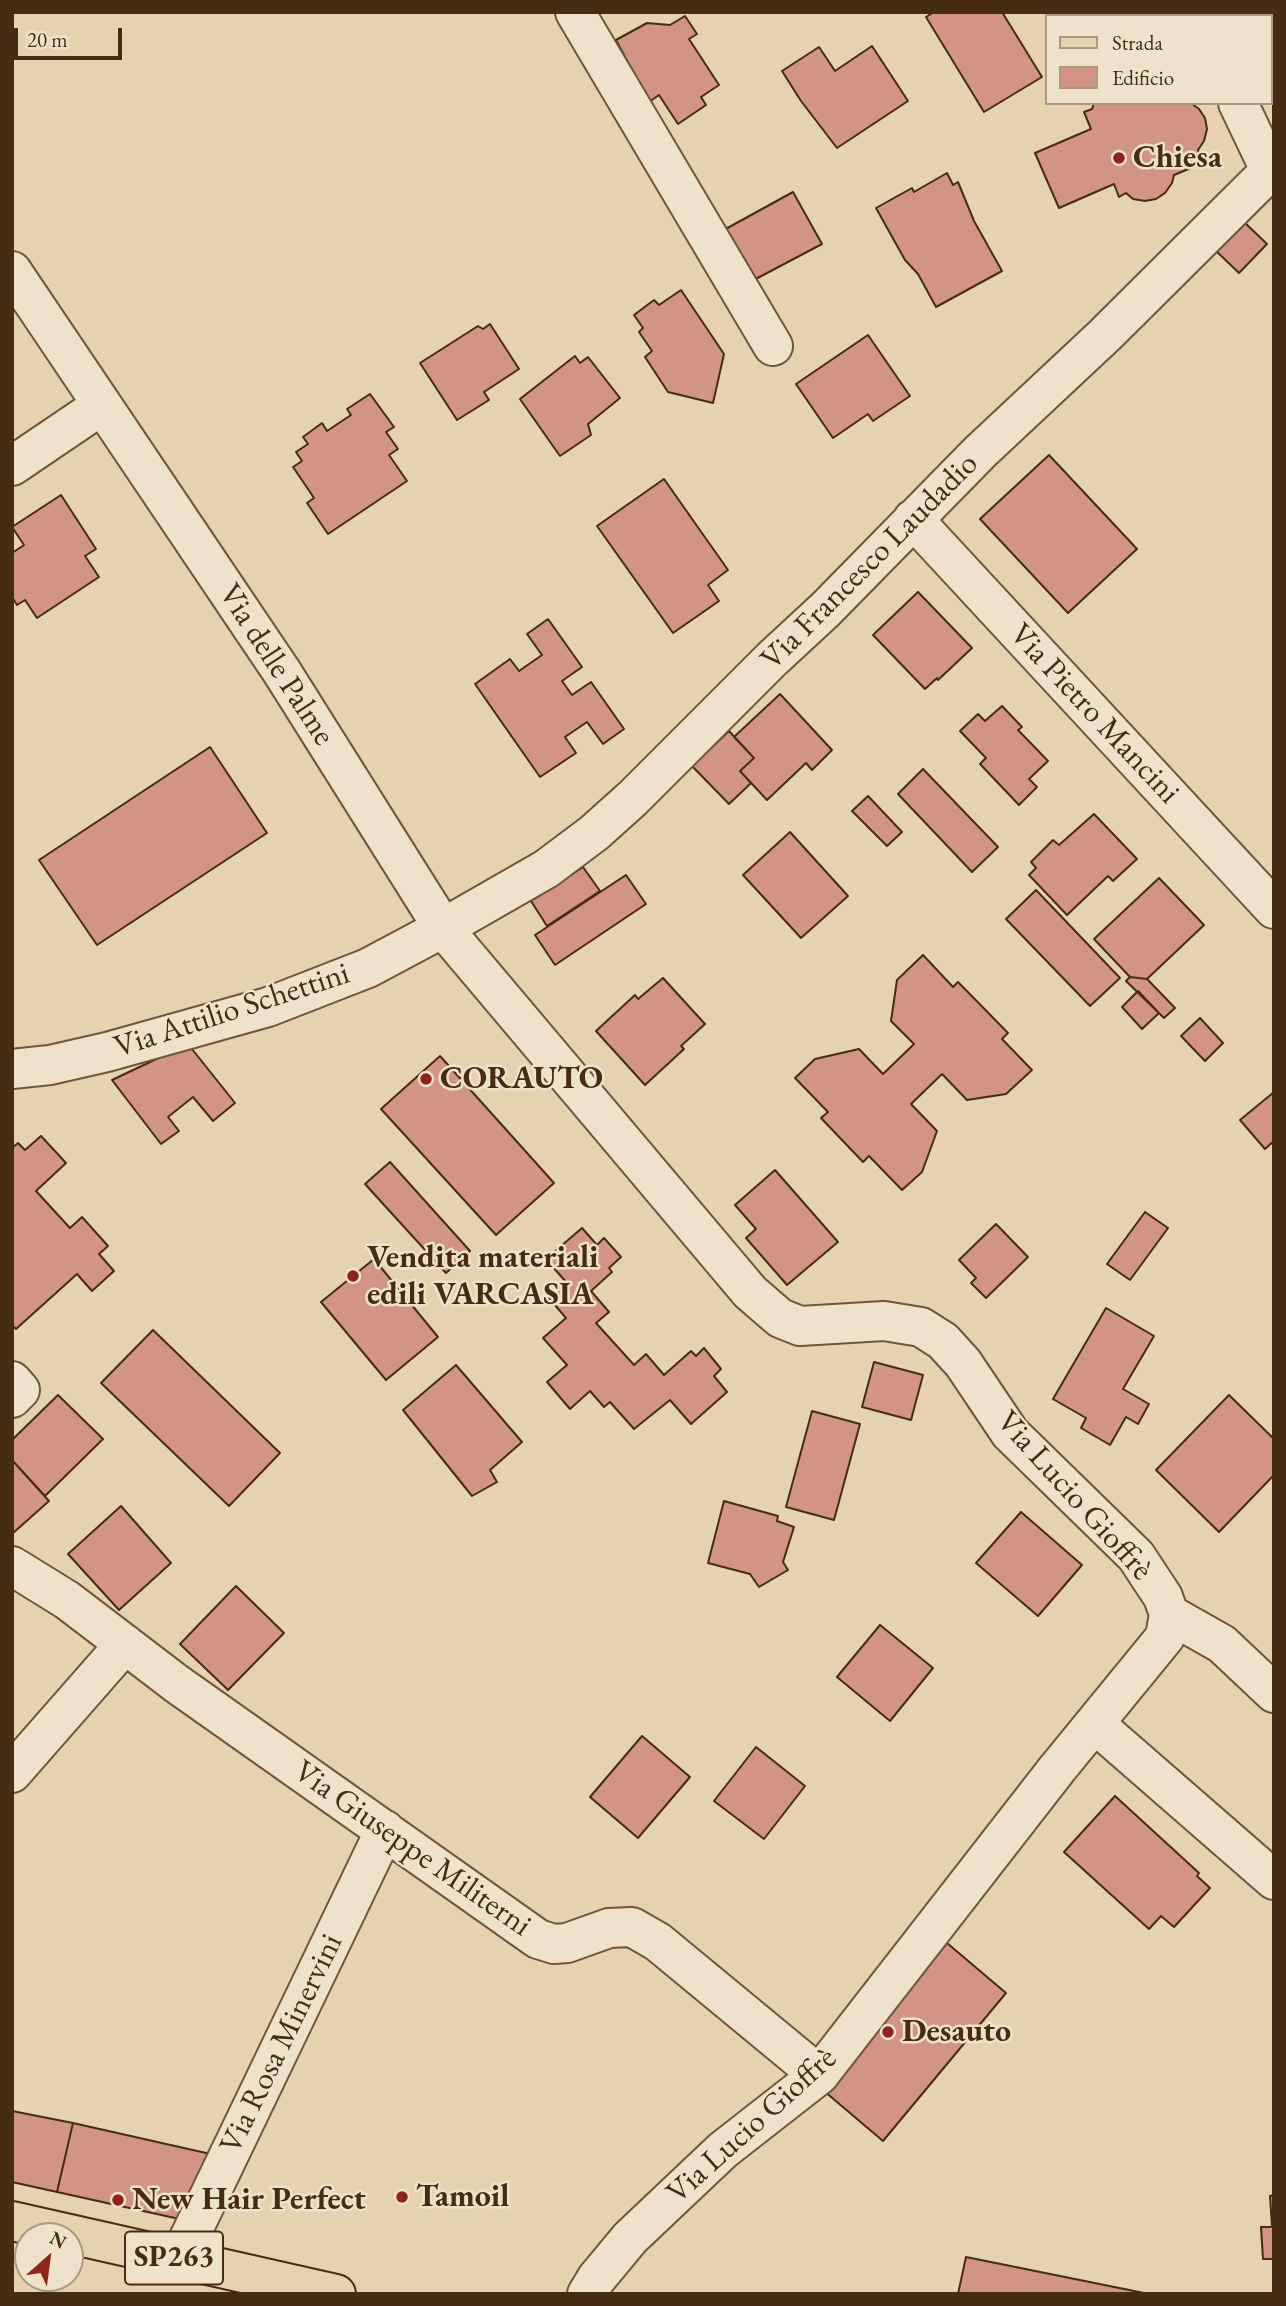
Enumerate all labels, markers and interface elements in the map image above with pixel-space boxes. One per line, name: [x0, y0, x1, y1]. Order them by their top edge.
scale bar: [18, 14, 126, 58]
legend: [1044, 14, 1272, 105]
text: 20 m: [27, 26, 68, 53]
text: Strada: [1112, 29, 1163, 56]
text: Edificio: [1112, 64, 1174, 91]
place label: Chiesa: [1133, 139, 1222, 177]
marker: Chiesa: [1111, 150, 1127, 166]
street label: Via Francesco Laudadio: [753, 445, 987, 679]
street label: Via delle Palme: [210, 577, 342, 753]
street label: Via Pietro Mancini: [1001, 616, 1187, 812]
street label: Via Attilio Schettini: [109, 955, 355, 1067]
place label: CORAUTO: [440, 1060, 603, 1098]
marker: CORAUTO: [418, 1071, 434, 1087]
place label: Vendita materiali edili VARCASIA: [367, 1239, 599, 1314]
marker: Vendita materiali edili VARCASIA: [345, 1268, 361, 1284]
street label: Via Lucio Gioffrè: [988, 1403, 1160, 1589]
street label: Via Giuseppe Militerni: [286, 1753, 538, 1945]
street label: Via Rosa Minervini: [212, 1928, 352, 2160]
place label: Desauto: [902, 2013, 1011, 2051]
marker: Desauto: [880, 2024, 896, 2040]
street label: Via Lucio Gioffrè: [659, 2040, 845, 2212]
place label: Tamoil: [416, 2178, 509, 2216]
place label: New Hair Perfect: [132, 2181, 366, 2219]
marker: Tamoil: [394, 2189, 410, 2205]
marker: New Hair Perfect: [110, 2192, 126, 2208]
north arrow: [14, 2222, 84, 2292]
text: N: [45, 2225, 71, 2254]
road number: SP263: [125, 2232, 223, 2284]

